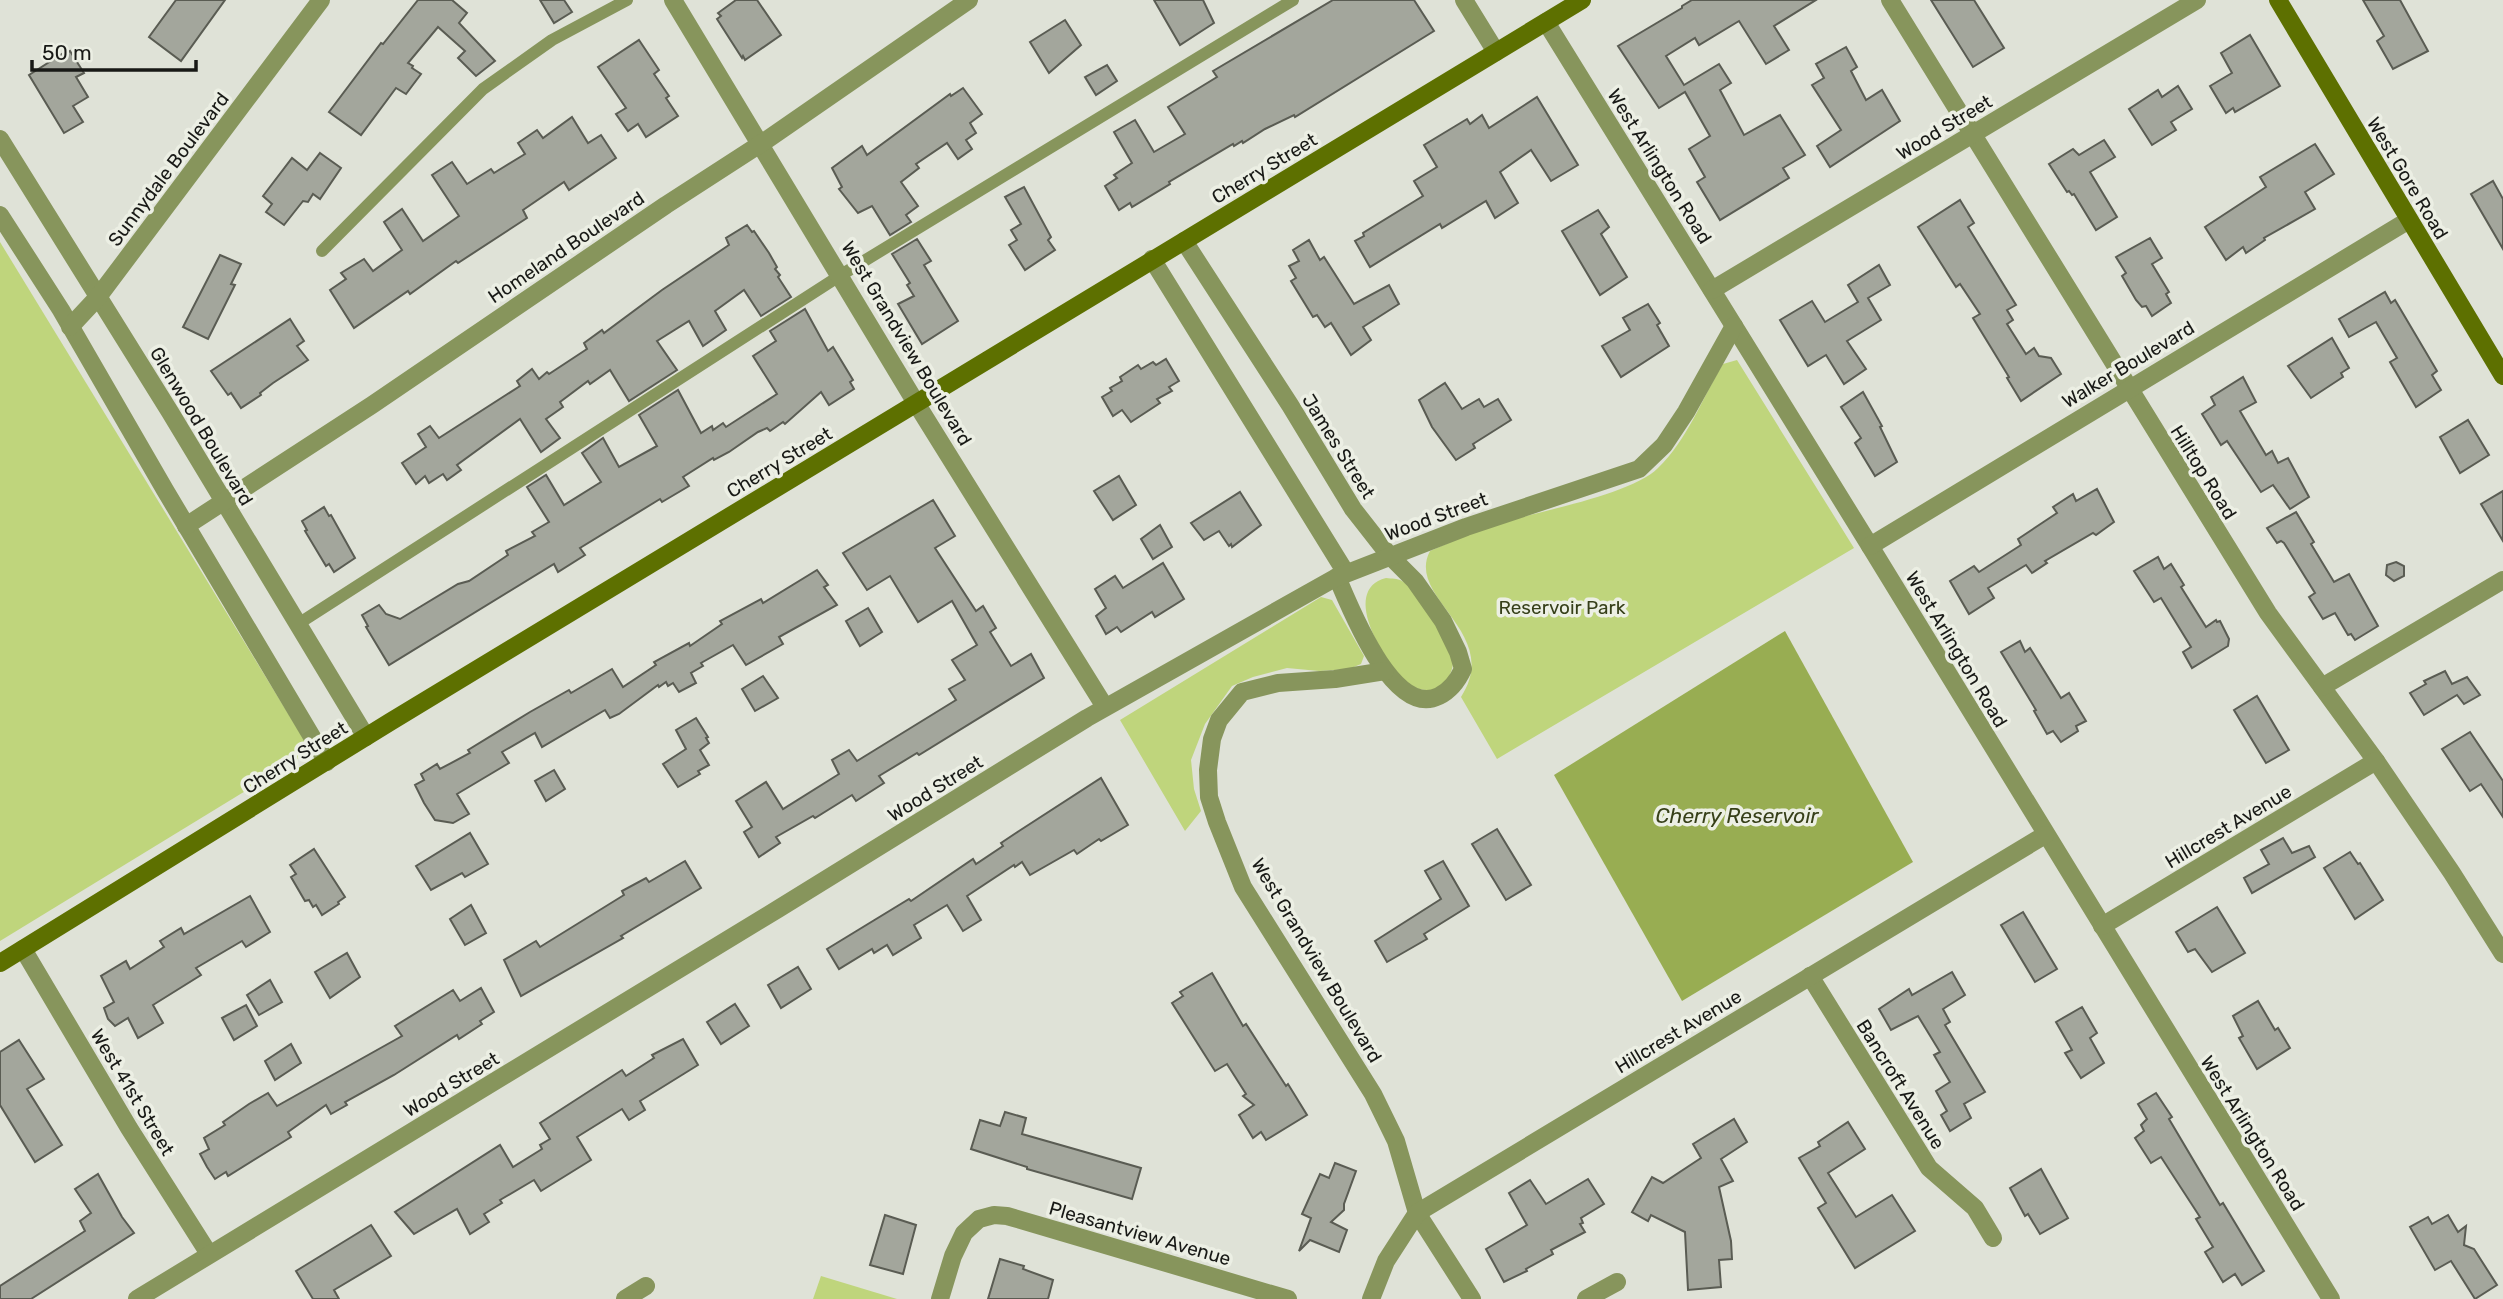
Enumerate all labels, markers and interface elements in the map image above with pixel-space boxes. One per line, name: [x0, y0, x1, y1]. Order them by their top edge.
scale bar: [32, 28, 196, 72]
text: 50 m: [42, 40, 92, 65]
street label: West Arlington Road: [1603, 85, 1717, 248]
street label: Sunnydale Boulevard: [103, 88, 234, 251]
street label: Wood Street: [1892, 90, 1997, 165]
street label: West Gore Road: [2362, 113, 2453, 244]
street label: Cherry Street: [1207, 128, 1322, 209]
street label: Homeland Boulevard: [484, 187, 649, 308]
street label: West Grandview Boulevard: [836, 237, 977, 450]
street label: Walker Boulevard: [2058, 316, 2199, 413]
street label: Glenwood Boulevard: [145, 343, 258, 510]
street label: James Street: [1297, 390, 1380, 503]
street label: Hilltop Road: [2166, 421, 2242, 524]
street label: Cherry Street: [722, 422, 837, 503]
street label: Wood Street: [1382, 487, 1491, 546]
street label: West Arlington Road: [1901, 567, 2012, 732]
park label: Reservoir Park: [1498, 596, 1626, 619]
street label: Cherry Street: [239, 716, 352, 799]
street label: Wood Street: [884, 750, 987, 827]
street label: Hillcrest Avenue: [2161, 780, 2296, 873]
water label: Cherry Reservoir: [1655, 803, 1819, 828]
street label: West Grandview Boulevard: [1246, 854, 1387, 1067]
street label: Hillcrest Avenue: [1611, 985, 1746, 1078]
street label: Bancroft Avenue: [1851, 1015, 1950, 1153]
street label: West 41st Street: [86, 1025, 180, 1160]
street label: Wood Street: [399, 1047, 504, 1122]
street label: West Arlington Road: [2196, 1052, 2310, 1215]
street label: Pleasantview Avenue: [1046, 1197, 1233, 1270]

